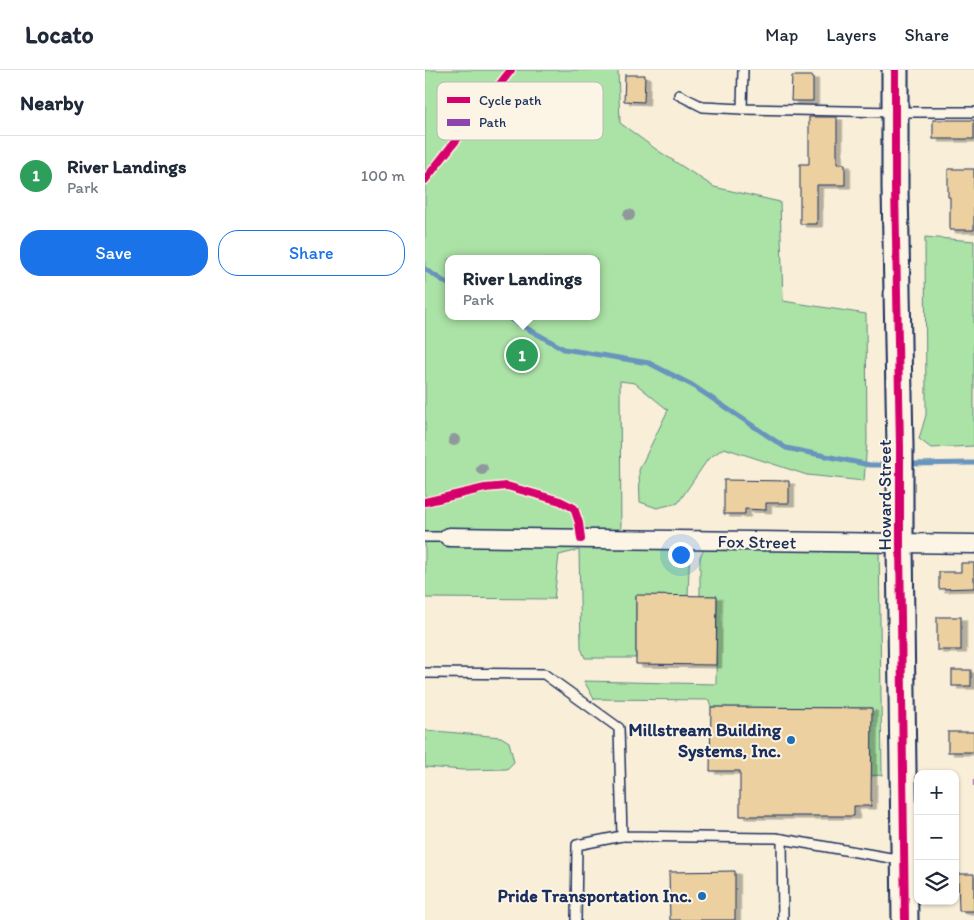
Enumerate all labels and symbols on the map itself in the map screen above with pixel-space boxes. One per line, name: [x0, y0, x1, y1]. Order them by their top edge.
legend: [437, 82, 603, 140]
text: Cycle path: [479, 92, 542, 109]
text: Path: [479, 114, 506, 131]
pin: 1: [506, 336, 538, 374]
street label: Howard Street: [874, 439, 896, 551]
street label: Fox Street: [717, 530, 797, 554]
your location: [668, 542, 694, 568]
place label: Millstream Building Systems, Inc.: [628, 719, 782, 762]
marker: Millstream Building Systems, Inc.: [785, 734, 797, 746]
place label: Pride Transportation Inc.: [498, 885, 692, 907]
marker: Pride Transportation Inc.: [696, 890, 708, 902]

